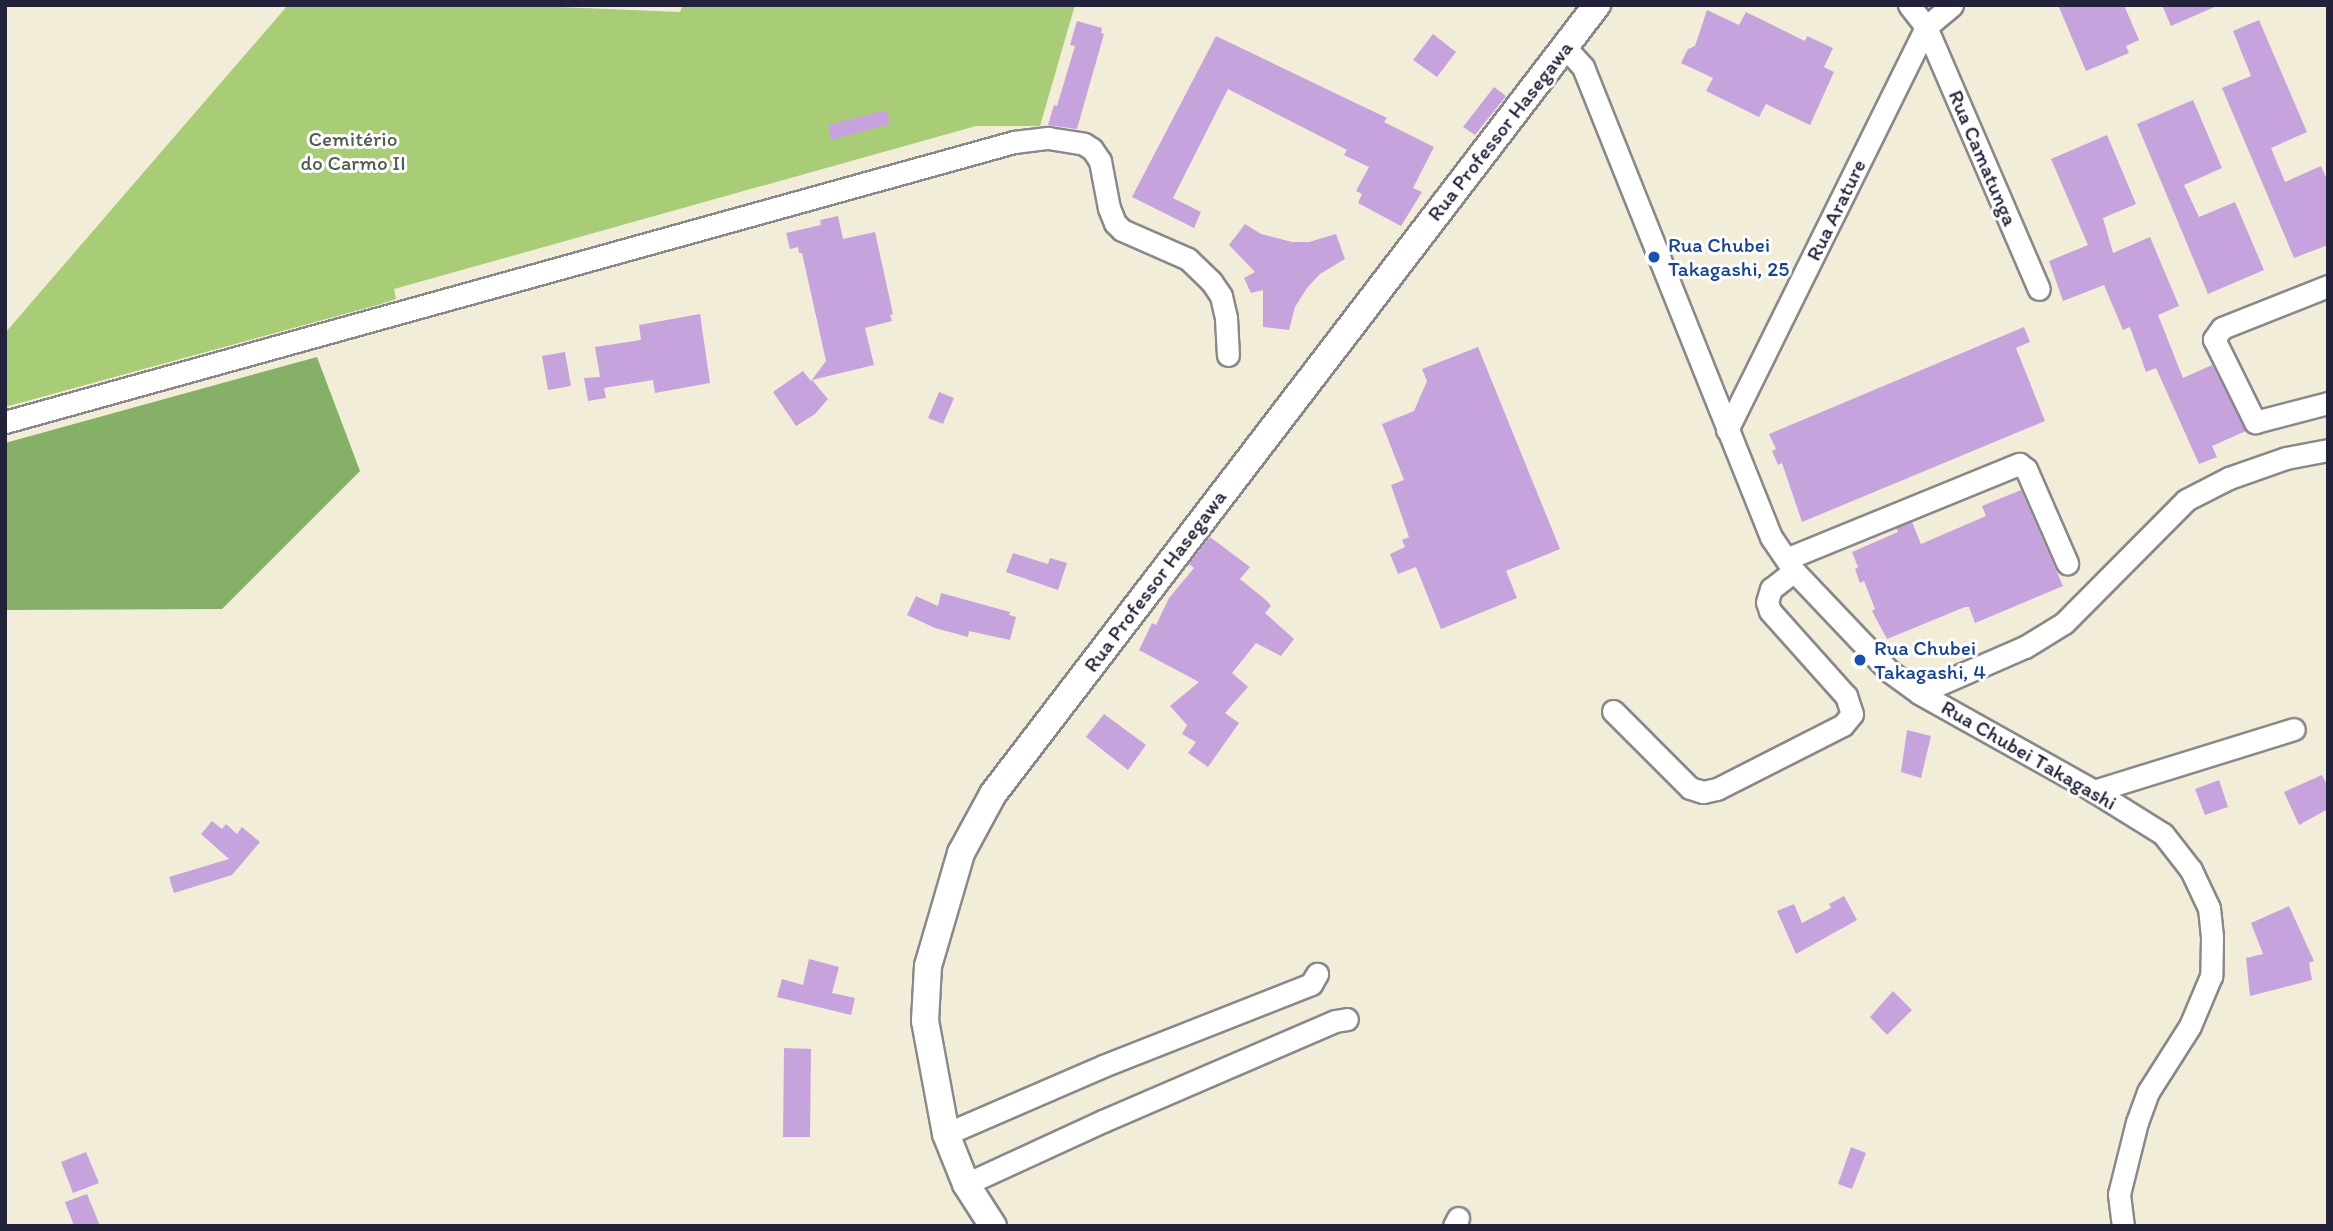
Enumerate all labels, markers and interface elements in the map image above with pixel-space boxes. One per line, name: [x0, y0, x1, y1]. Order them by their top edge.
street label: Rua Professor Hasegawa: [1422, 36, 1578, 226]
street label: Rua Camatunga: [1943, 86, 2023, 230]
park label: Cemitério do Carmo II: [300, 126, 406, 176]
street label: Rua Arature: [1801, 155, 1871, 265]
place label: Rua Chubei Takagashi, 25: [1668, 232, 1789, 282]
marker: Rua Chubei Takagashi, 25: [1646, 249, 1662, 265]
street label: Rua Professor Hasegawa: [1078, 485, 1232, 677]
place label: Rua Chubei Takagashi, 4: [1874, 635, 1986, 685]
marker: Rua Chubei Takagashi, 4: [1852, 652, 1868, 668]
street label: Rua Chubei Takagashi: [1938, 695, 2120, 815]

